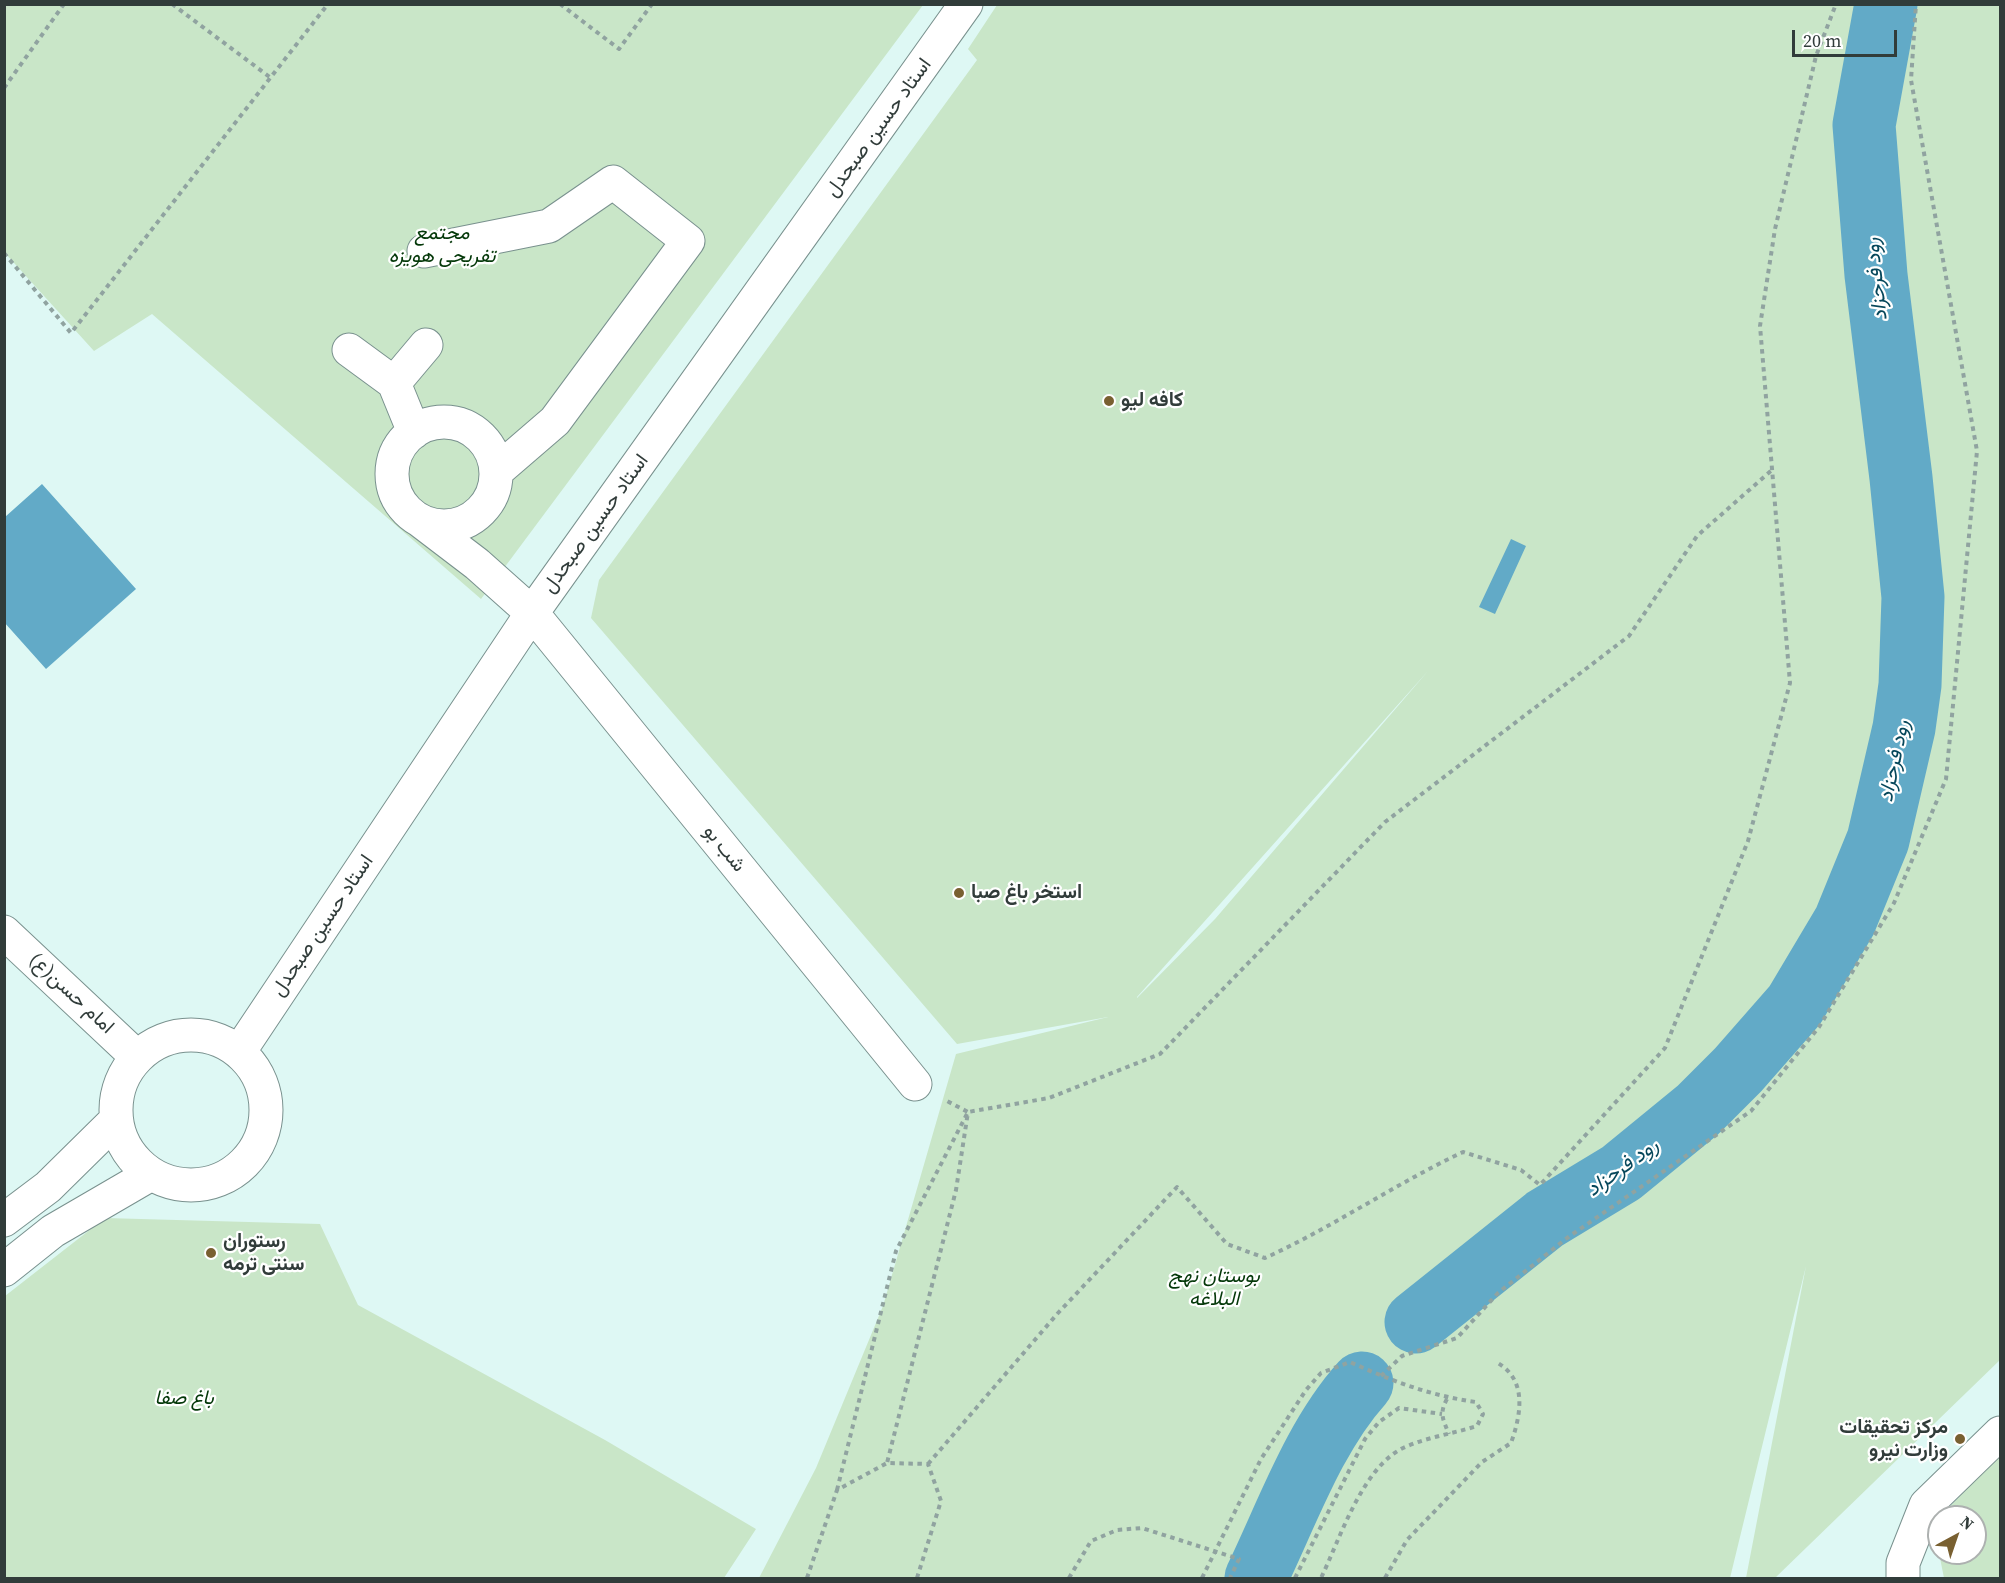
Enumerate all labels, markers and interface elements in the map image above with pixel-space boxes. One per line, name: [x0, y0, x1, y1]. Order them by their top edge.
scale bar: [1795, 18, 1900, 56]
text: 20 m: [1803, 28, 1841, 53]
street label: استاد حسین صبحدل: [821, 54, 937, 202]
park label: مجتمع تفریحی هویزه: [389, 222, 495, 269]
water label: رود فرحزاد: [1860, 236, 1894, 322]
place label: کافه لیو: [1121, 389, 1183, 413]
marker: کافه لیو: [1102, 394, 1116, 408]
street label: استاد حسین صبحدل: [538, 450, 654, 598]
water label: رود فرحزاد: [1874, 718, 1916, 804]
street label: شب بو: [698, 821, 750, 877]
street label: استاد حسین صبحدل: [267, 851, 379, 1001]
place label: استخر باغ صبا: [971, 881, 1082, 905]
marker: استخر باغ صبا: [952, 886, 966, 900]
street label: امام حسن(ع): [23, 948, 119, 1040]
water label: رود فرحزاد: [1582, 1133, 1664, 1203]
place label: رستوران سنتی ترمه: [223, 1230, 305, 1277]
marker: رستوران سنتی ترمه: [204, 1246, 218, 1260]
park label: بوستان نهج البلاغه: [1168, 1265, 1260, 1312]
park label: باغ صفا: [154, 1387, 214, 1411]
place label: مرکز تحقیقات وزارت نیرو: [1839, 1416, 1948, 1463]
marker: مرکز تحقیقات وزارت نیرو: [1953, 1432, 1967, 1446]
north arrow: [1927, 1505, 1987, 1565]
text: N: [1956, 1511, 1979, 1535]

